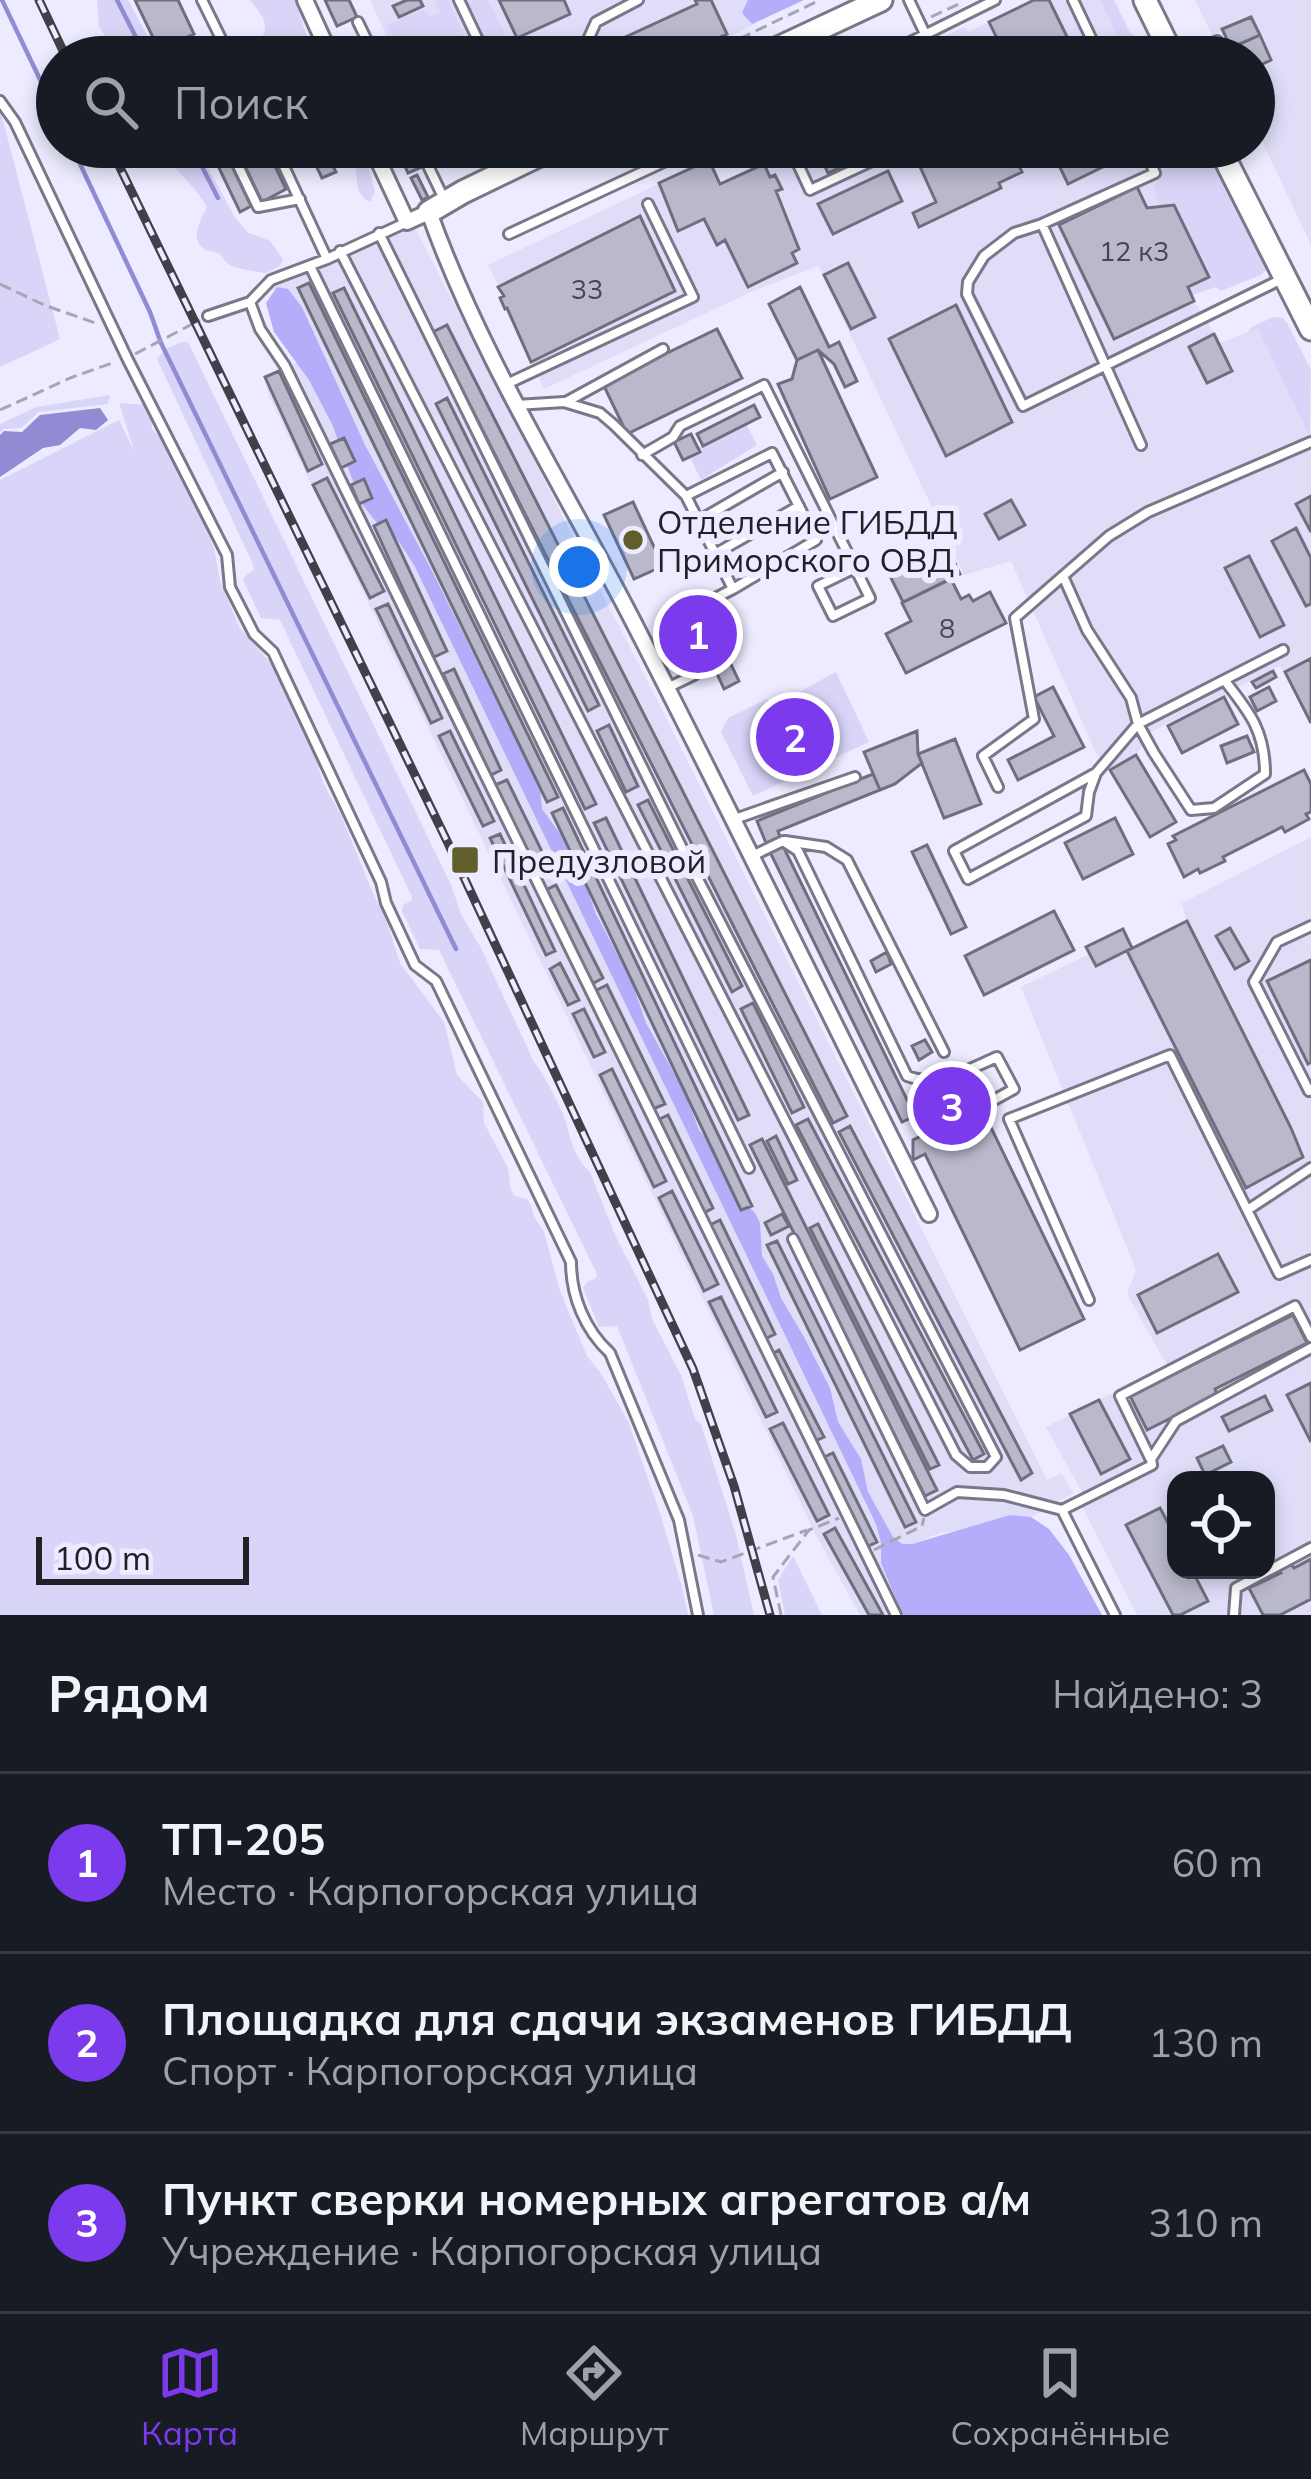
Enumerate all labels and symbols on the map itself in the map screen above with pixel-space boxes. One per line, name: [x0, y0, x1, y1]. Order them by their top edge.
house number: 12 к3: [1099, 234, 1169, 268]
house number: 33: [571, 272, 603, 306]
place label: Отделение ГИБДД Приморского ОВД: [657, 501, 957, 580]
marker: Отделение ГИБДД Приморского ОВД: [620, 527, 646, 553]
your location: [549, 537, 609, 597]
pin: 1: [659, 589, 737, 679]
house number: 8: [939, 611, 955, 645]
pin: 2: [756, 692, 834, 782]
place label: Предузловой: [492, 840, 706, 881]
marker: Предузловой: [449, 844, 481, 876]
pin: 3: [913, 1061, 991, 1151]
scale bar: [36, 1531, 249, 1584]

